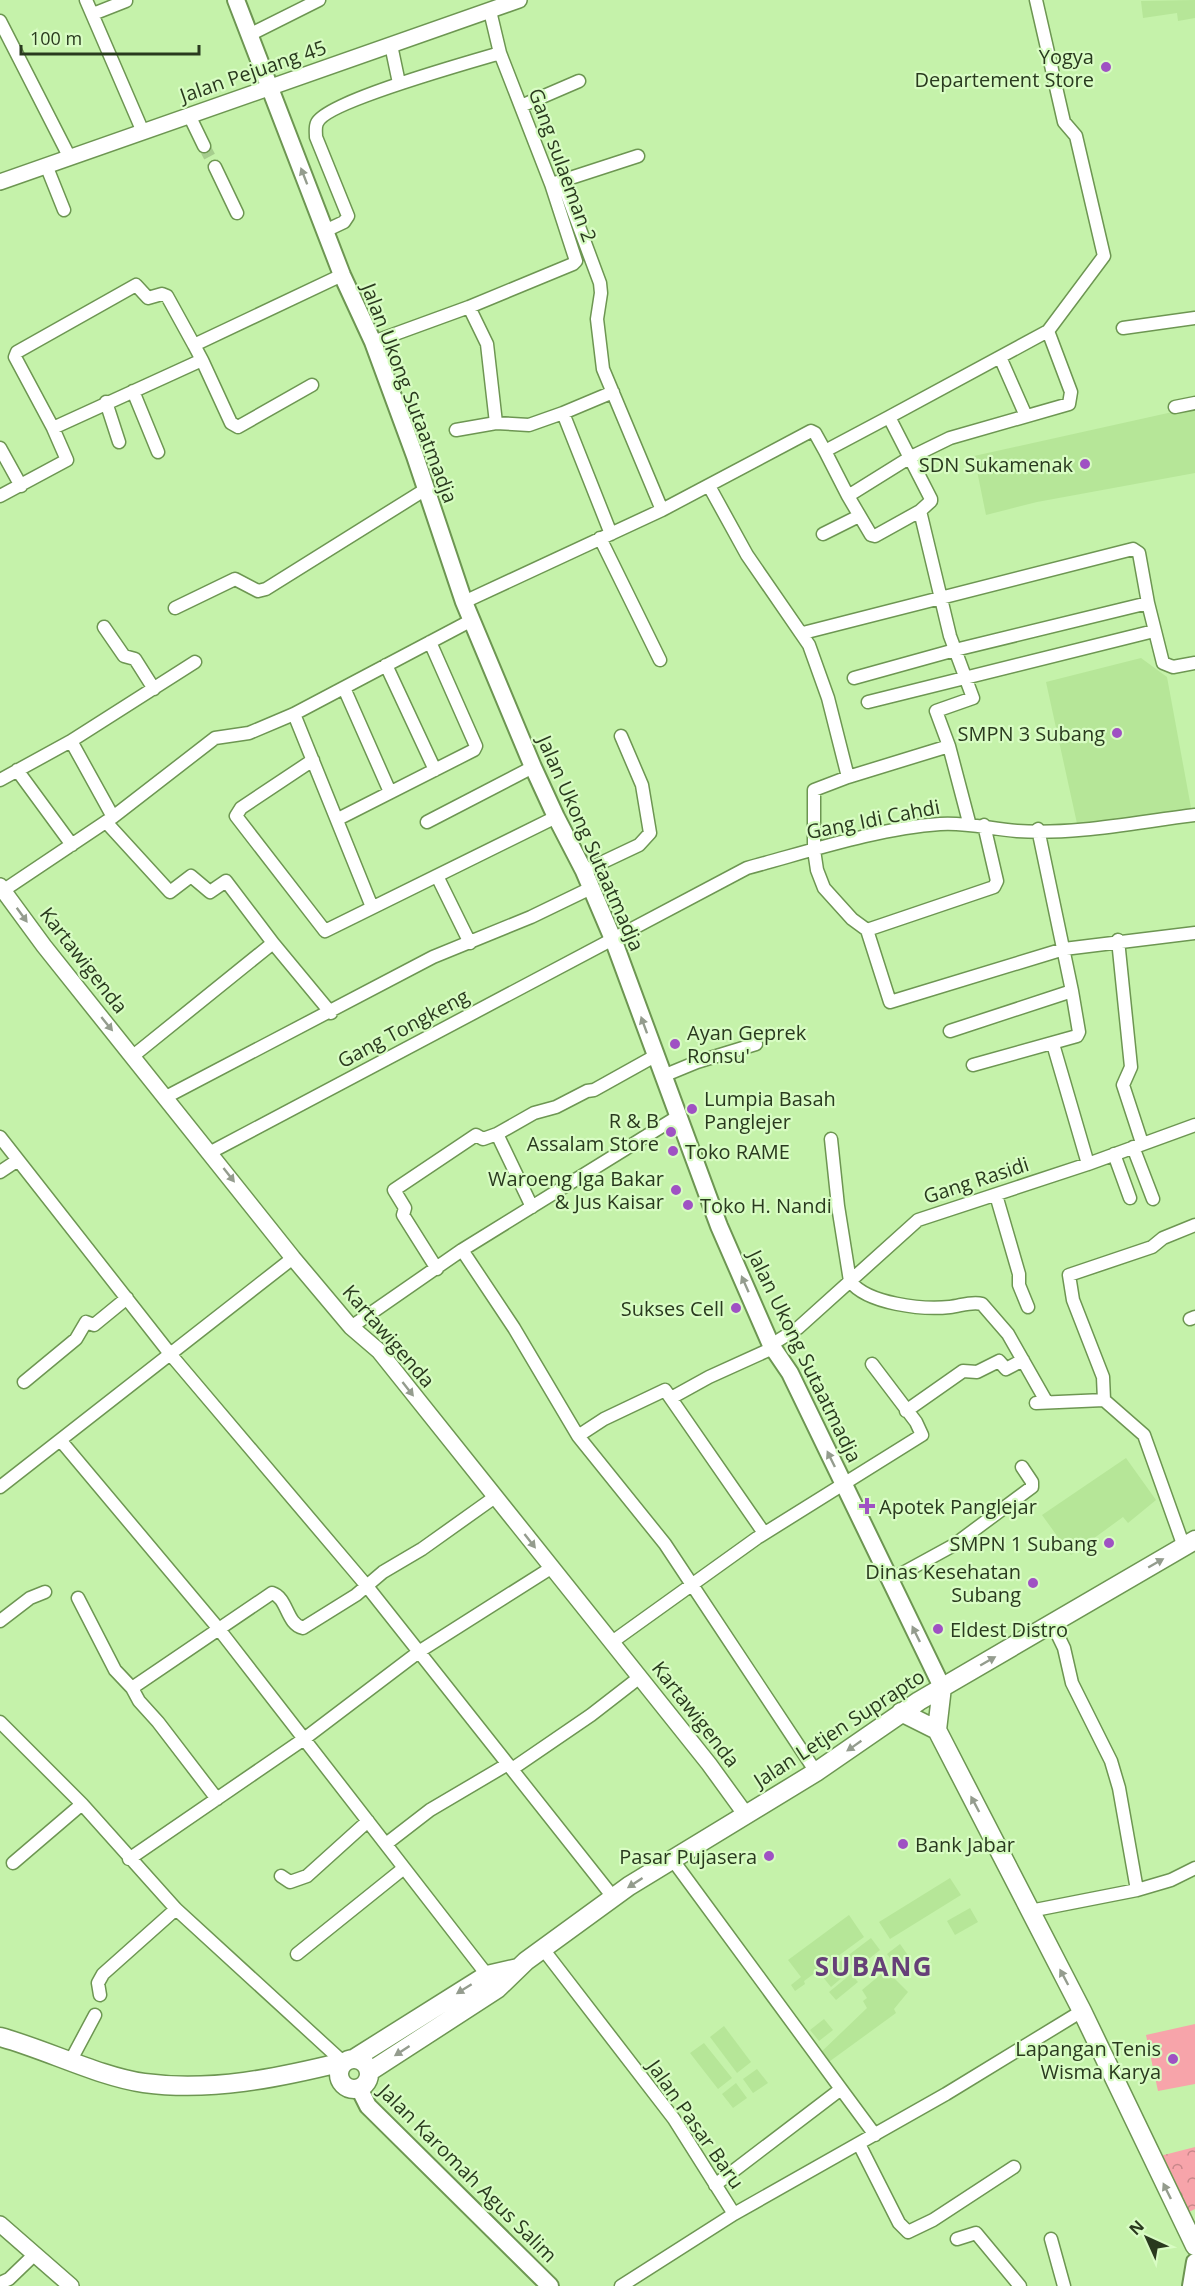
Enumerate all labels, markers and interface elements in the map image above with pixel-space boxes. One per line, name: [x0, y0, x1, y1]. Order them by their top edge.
scale bar: [21, 18, 200, 56]
text: 100 m: [30, 26, 82, 50]
street label: Jalan Pejuang 45: [174, 33, 330, 109]
place label: Yogya Departement Store: [915, 43, 1094, 93]
marker: Yogya Departement Store: [1099, 60, 1113, 74]
street label: Gang sulaeman 2: [523, 84, 603, 246]
one-way arrow: [299, 167, 309, 185]
street label: Jalan Ukong Sutaatmadja: [355, 277, 464, 507]
place label: SDN Sukamenak: [919, 451, 1073, 478]
marker: SDN Sukamenak: [1078, 457, 1092, 471]
place label: SMPN 3 Subang: [957, 720, 1105, 747]
marker: SMPN 3 Subang: [1110, 726, 1124, 740]
street label: Jalan Ukong Sutaatmadja: [530, 729, 651, 955]
street label: Gang Idi Cahdi: [804, 793, 942, 845]
street label: Kartawigenda: [34, 901, 134, 1019]
one-way arrow: [16, 908, 28, 923]
street label: Gang Tongkeng: [333, 982, 473, 1074]
one-way arrow: [100, 1016, 113, 1031]
one-way arrow: [638, 1016, 648, 1034]
place label: Ayan Geprek Ronsu': [687, 1019, 807, 1069]
marker: Ayan Geprek Ronsu': [668, 1037, 682, 1051]
place label: Lumpia Basah Panglejer: [704, 1085, 836, 1135]
marker: Lumpia Basah Panglejer: [685, 1102, 699, 1116]
place label: R & B Assalam Store: [527, 1107, 659, 1157]
marker: R & B Assalam Store: [664, 1125, 678, 1139]
place label: Toko RAME: [685, 1138, 790, 1165]
marker: Toko RAME: [666, 1144, 680, 1158]
street label: Gang Rasidi: [920, 1150, 1032, 1210]
place label: Waroeng Iga Bakar & Jus Kaisar: [488, 1165, 664, 1215]
one-way arrow: [223, 1168, 235, 1183]
marker: Waroeng Iga Bakar & Jus Kaisar: [669, 1183, 683, 1197]
place label: Toko H. Nandi: [700, 1192, 832, 1219]
marker: Toko H. Nandi: [681, 1198, 695, 1212]
street label: Jalan Ukong Sutaatmadja: [741, 1243, 868, 1467]
one-way arrow: [740, 1275, 750, 1293]
street label: Kartawigenda: [337, 1279, 441, 1393]
place label: Sukses Cell: [621, 1295, 724, 1322]
marker: Sukses Cell: [729, 1301, 743, 1315]
one-way arrow: [402, 1381, 415, 1397]
one-way arrow: [827, 1450, 836, 1467]
place label: Apotek Panglejar: [879, 1493, 1037, 1520]
marker: Apotek Panglejar: [860, 1499, 874, 1513]
place label: SMPN 1 Subang: [949, 1530, 1097, 1557]
one-way arrow: [523, 1534, 535, 1549]
marker: SMPN 1 Subang: [1102, 1536, 1116, 1550]
place label: Dinas Kesehatan Subang: [865, 1558, 1021, 1608]
one-way arrow: [1148, 1558, 1165, 1568]
marker: Dinas Kesehatan Subang: [1026, 1576, 1040, 1590]
place label: Eldest Distro: [950, 1616, 1068, 1643]
marker: Eldest Distro: [931, 1622, 945, 1636]
one-way arrow: [912, 1626, 921, 1643]
street label: Kartawigenda: [646, 1655, 746, 1773]
one-way arrow: [980, 1655, 996, 1666]
street label: Jalan Letjen Suprapto: [747, 1663, 930, 1795]
one-way arrow: [846, 1740, 862, 1752]
one-way arrow: [970, 1795, 980, 1812]
place label: Bank Jabar: [915, 1831, 1015, 1858]
marker: Bank Jabar: [896, 1837, 910, 1851]
place label: Pasar Pujasera: [619, 1843, 757, 1870]
marker: Pasar Pujasera: [762, 1849, 776, 1863]
one-way arrow: [627, 1877, 643, 1888]
district label: SUBANG: [815, 1948, 933, 1984]
one-way arrow: [1059, 1969, 1069, 1986]
one-way arrow: [456, 1984, 472, 1995]
place label: Lapangan Tenis Wisma Karya: [1015, 2035, 1161, 2085]
one-way arrow: [394, 2045, 410, 2056]
street label: Jalan Pasar Baru: [640, 2052, 751, 2194]
marker: Lapangan Tenis Wisma Karya: [1166, 2052, 1180, 2066]
street label: Jalan Karomah Agus Salim: [371, 2076, 563, 2268]
one-way arrow: [1163, 2182, 1172, 2199]
north arrow: [1117, 2208, 1177, 2268]
text: N: [1124, 2215, 1149, 2240]

